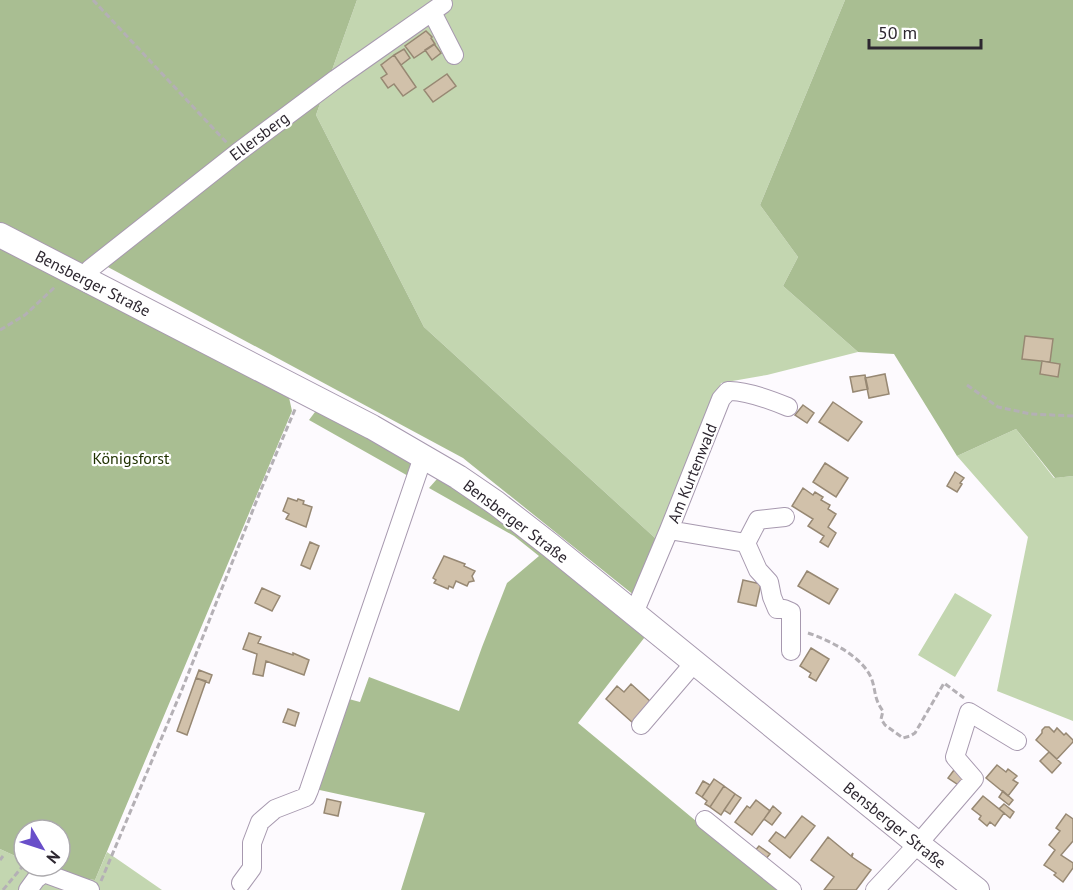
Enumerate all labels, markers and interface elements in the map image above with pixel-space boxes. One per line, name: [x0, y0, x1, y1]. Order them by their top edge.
scale bar: [869, 12, 982, 50]
text: 50 m: [878, 21, 917, 44]
street label: Ellersberg: [225, 107, 293, 165]
street label: Bensberger Straße: [32, 245, 154, 321]
street label: Am Kurtenwald: [663, 420, 721, 526]
park label: Königsforst: [92, 448, 170, 468]
street label: Bensberger Straße: [459, 475, 573, 567]
street label: Bensberger Straße: [840, 777, 950, 873]
north arrow: [12, 818, 72, 878]
text: N: [43, 847, 65, 868]

